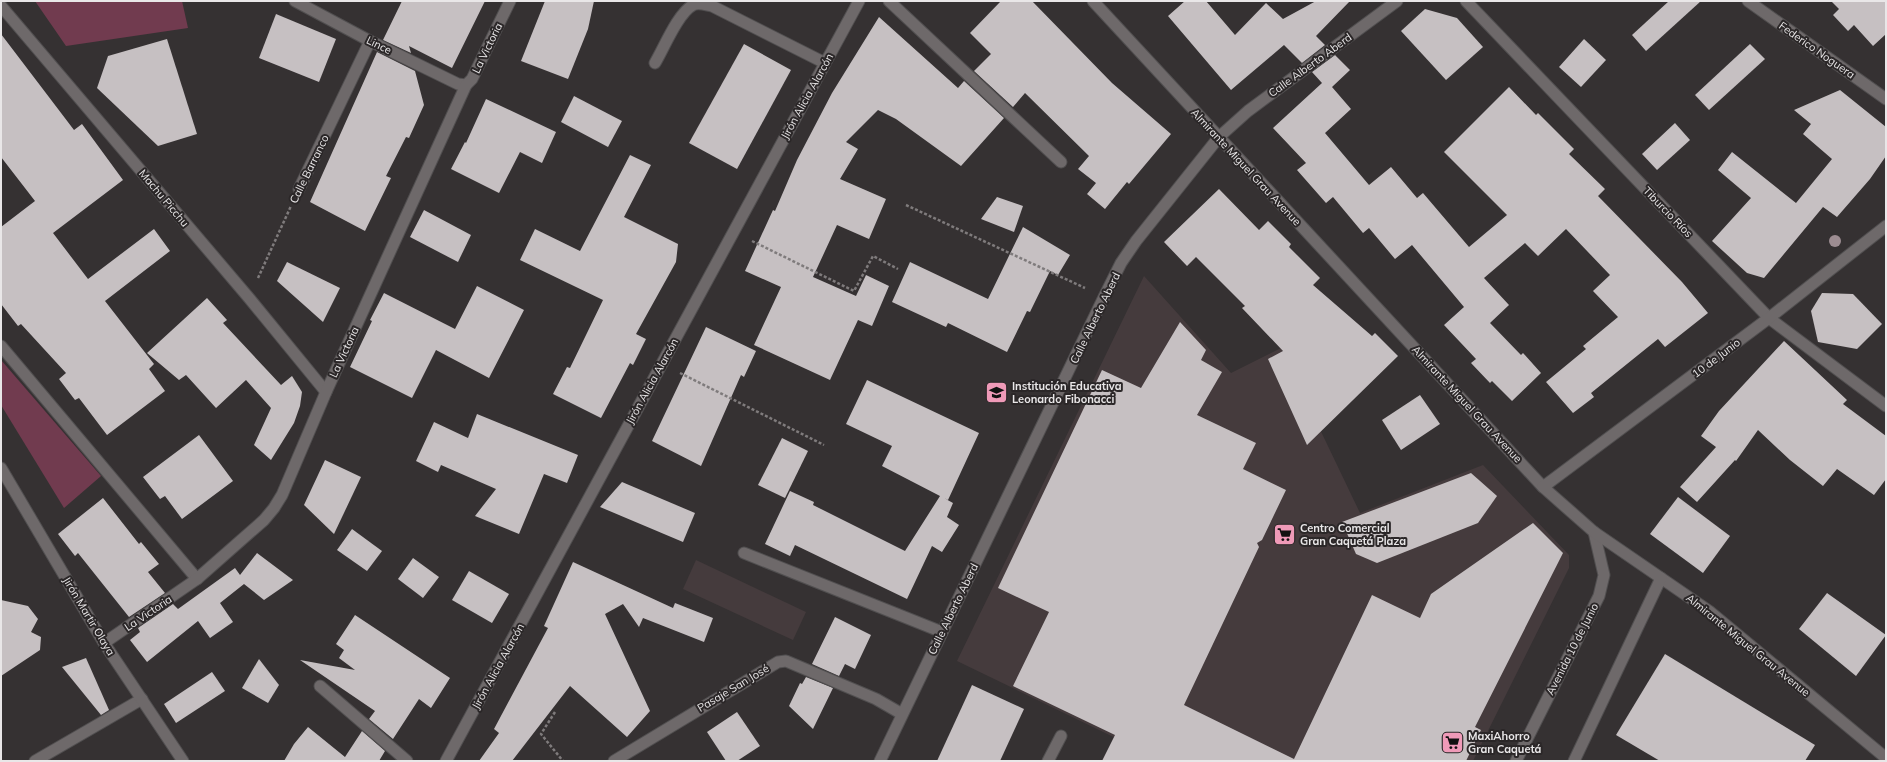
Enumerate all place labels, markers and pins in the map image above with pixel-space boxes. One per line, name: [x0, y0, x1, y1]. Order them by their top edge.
school or university icon: Institución Educativa Leonardo Fibonacci: [984, 379, 1010, 405]
place label: Institución Educativa Leonardo Fibonacci: [1012, 379, 1122, 406]
supermarket icon: Centro Comercial Gran Caquetá Plaza: [1271, 521, 1297, 547]
place label: Centro Comercial Gran Caquetá Plaza: [1300, 521, 1406, 548]
supermarket icon: MaxiAhorro Gran Caquetá: [1440, 729, 1466, 755]
place label: MaxiAhorro Gran Caquetá: [1468, 729, 1542, 756]

